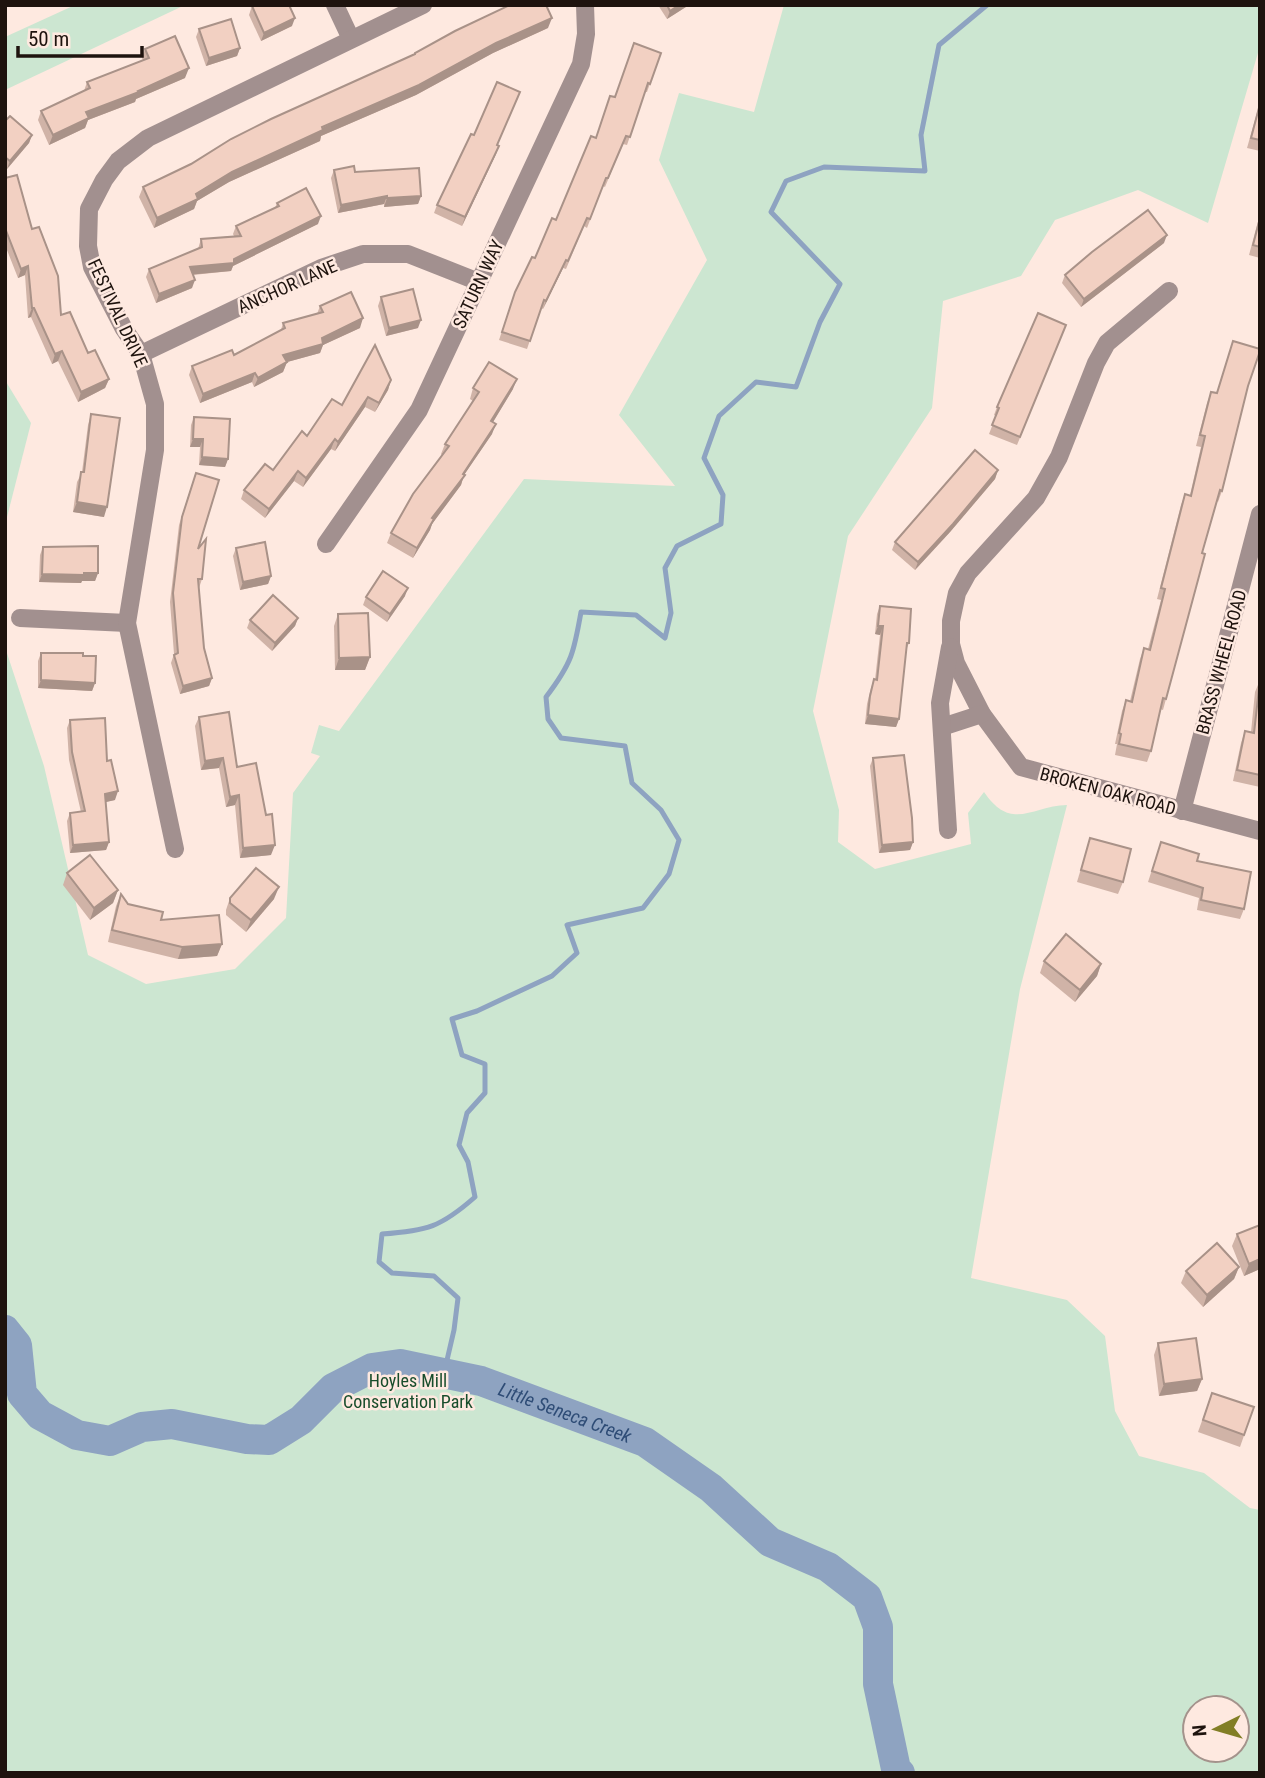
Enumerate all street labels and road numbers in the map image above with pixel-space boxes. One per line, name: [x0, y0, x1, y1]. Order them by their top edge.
street label: SATURN WAY: [448, 236, 508, 332]
street label: ANCHOR LANE: [234, 255, 340, 317]
street label: FESTIVAL DRIVE: [84, 256, 152, 370]
street label: BRASS WHEEL ROAD: [1192, 587, 1250, 737]
street label: BROKEN OAK ROAD: [1038, 763, 1178, 819]

